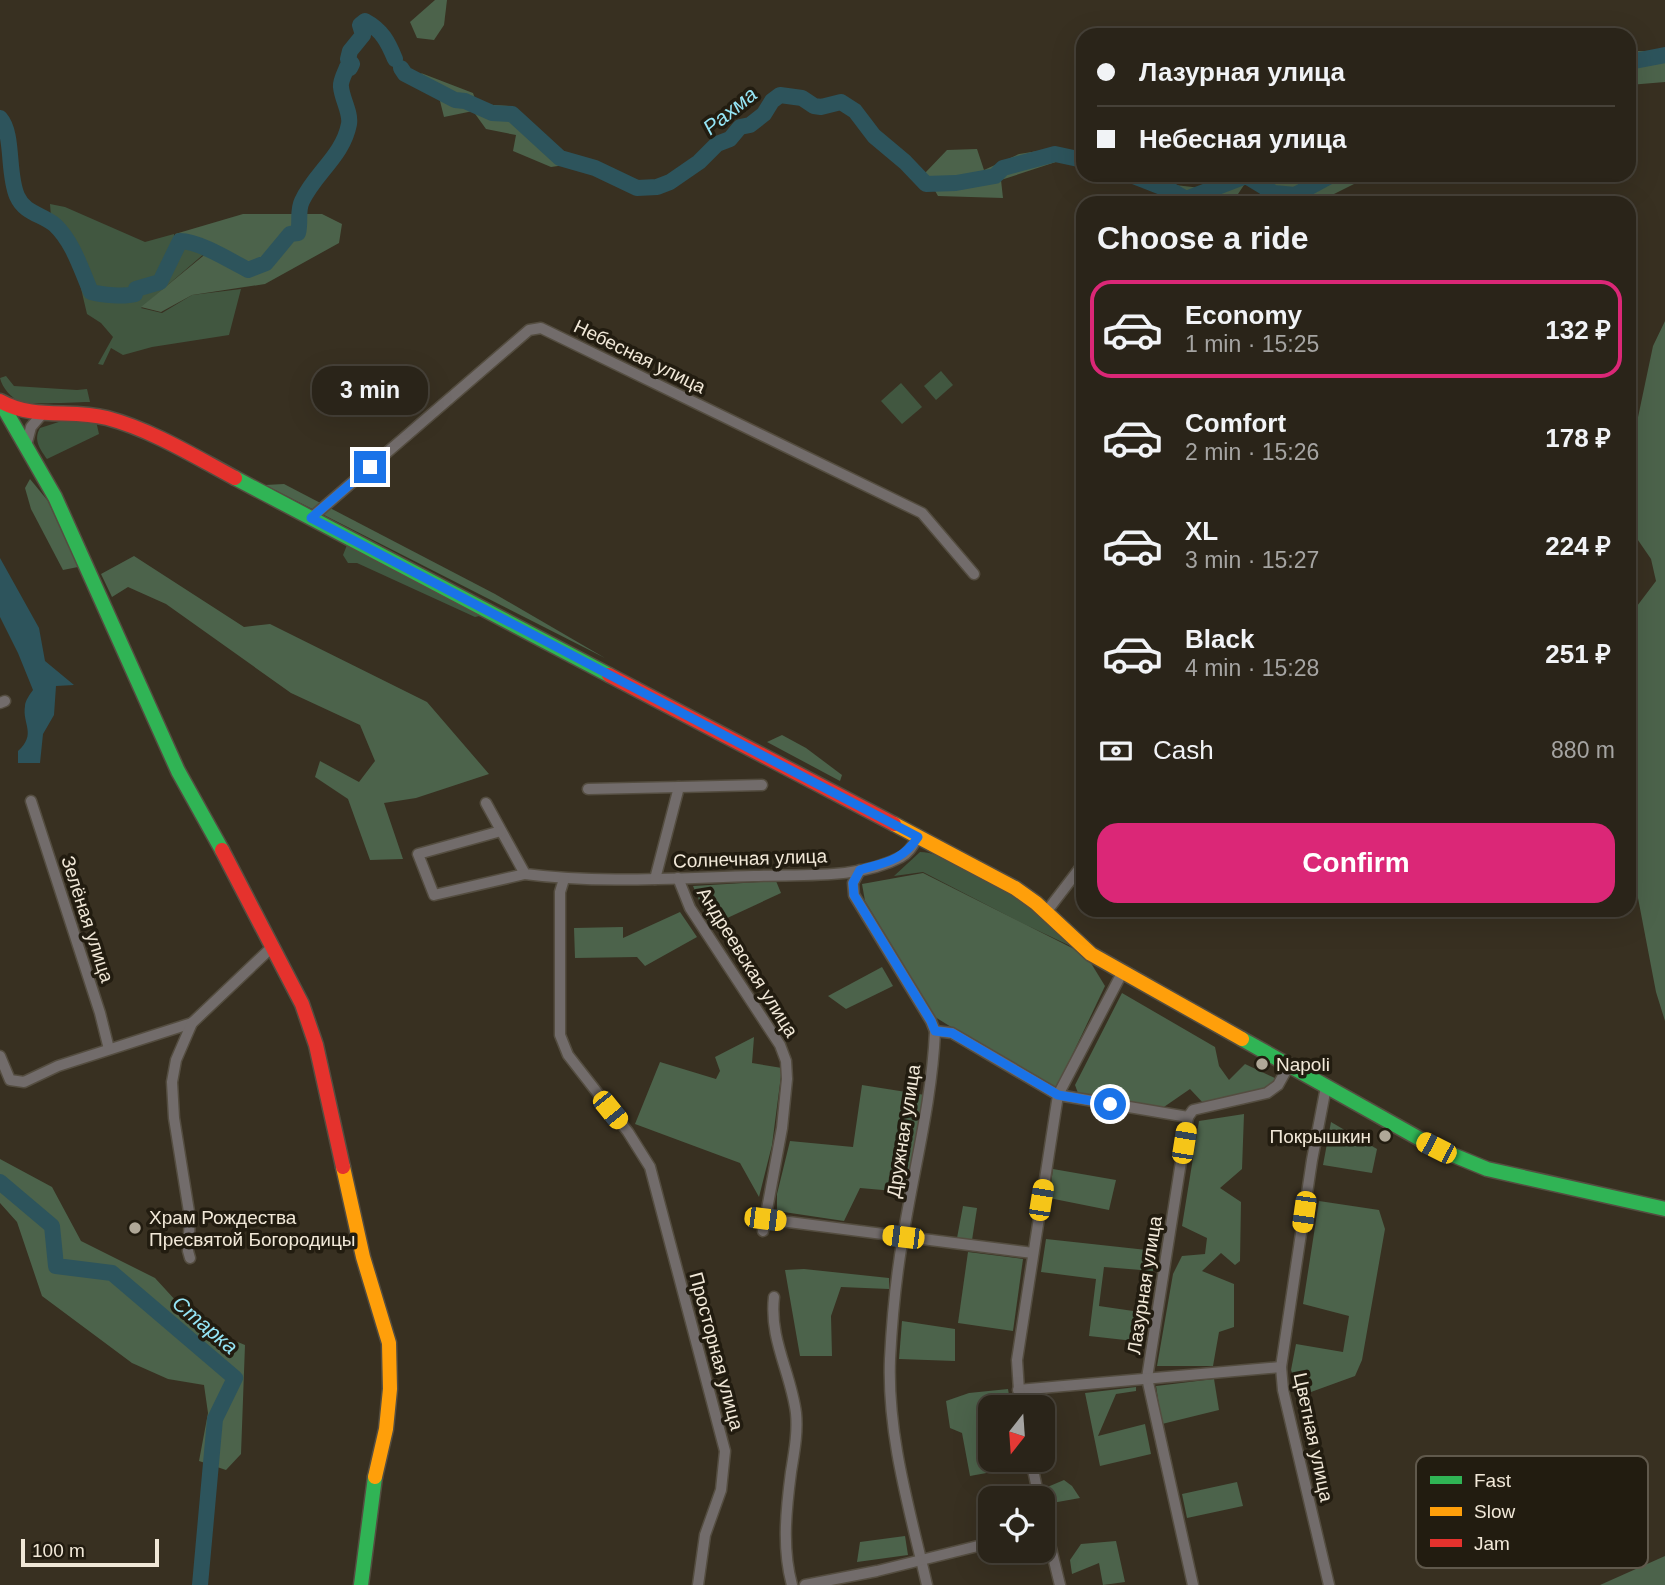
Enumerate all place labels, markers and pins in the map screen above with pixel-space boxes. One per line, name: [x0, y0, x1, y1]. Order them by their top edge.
place label: Napoli: [1276, 1054, 1330, 1075]
marker: Napoli: [1254, 1056, 1270, 1072]
place label: Покрышкин: [1270, 1126, 1371, 1147]
marker: Покрышкин: [1377, 1128, 1393, 1144]
place label: Храм Рождества Пресвятой Богородицы: [149, 1207, 355, 1250]
marker: Храм Рождества Пресвятой Богородицы: [127, 1220, 143, 1236]

